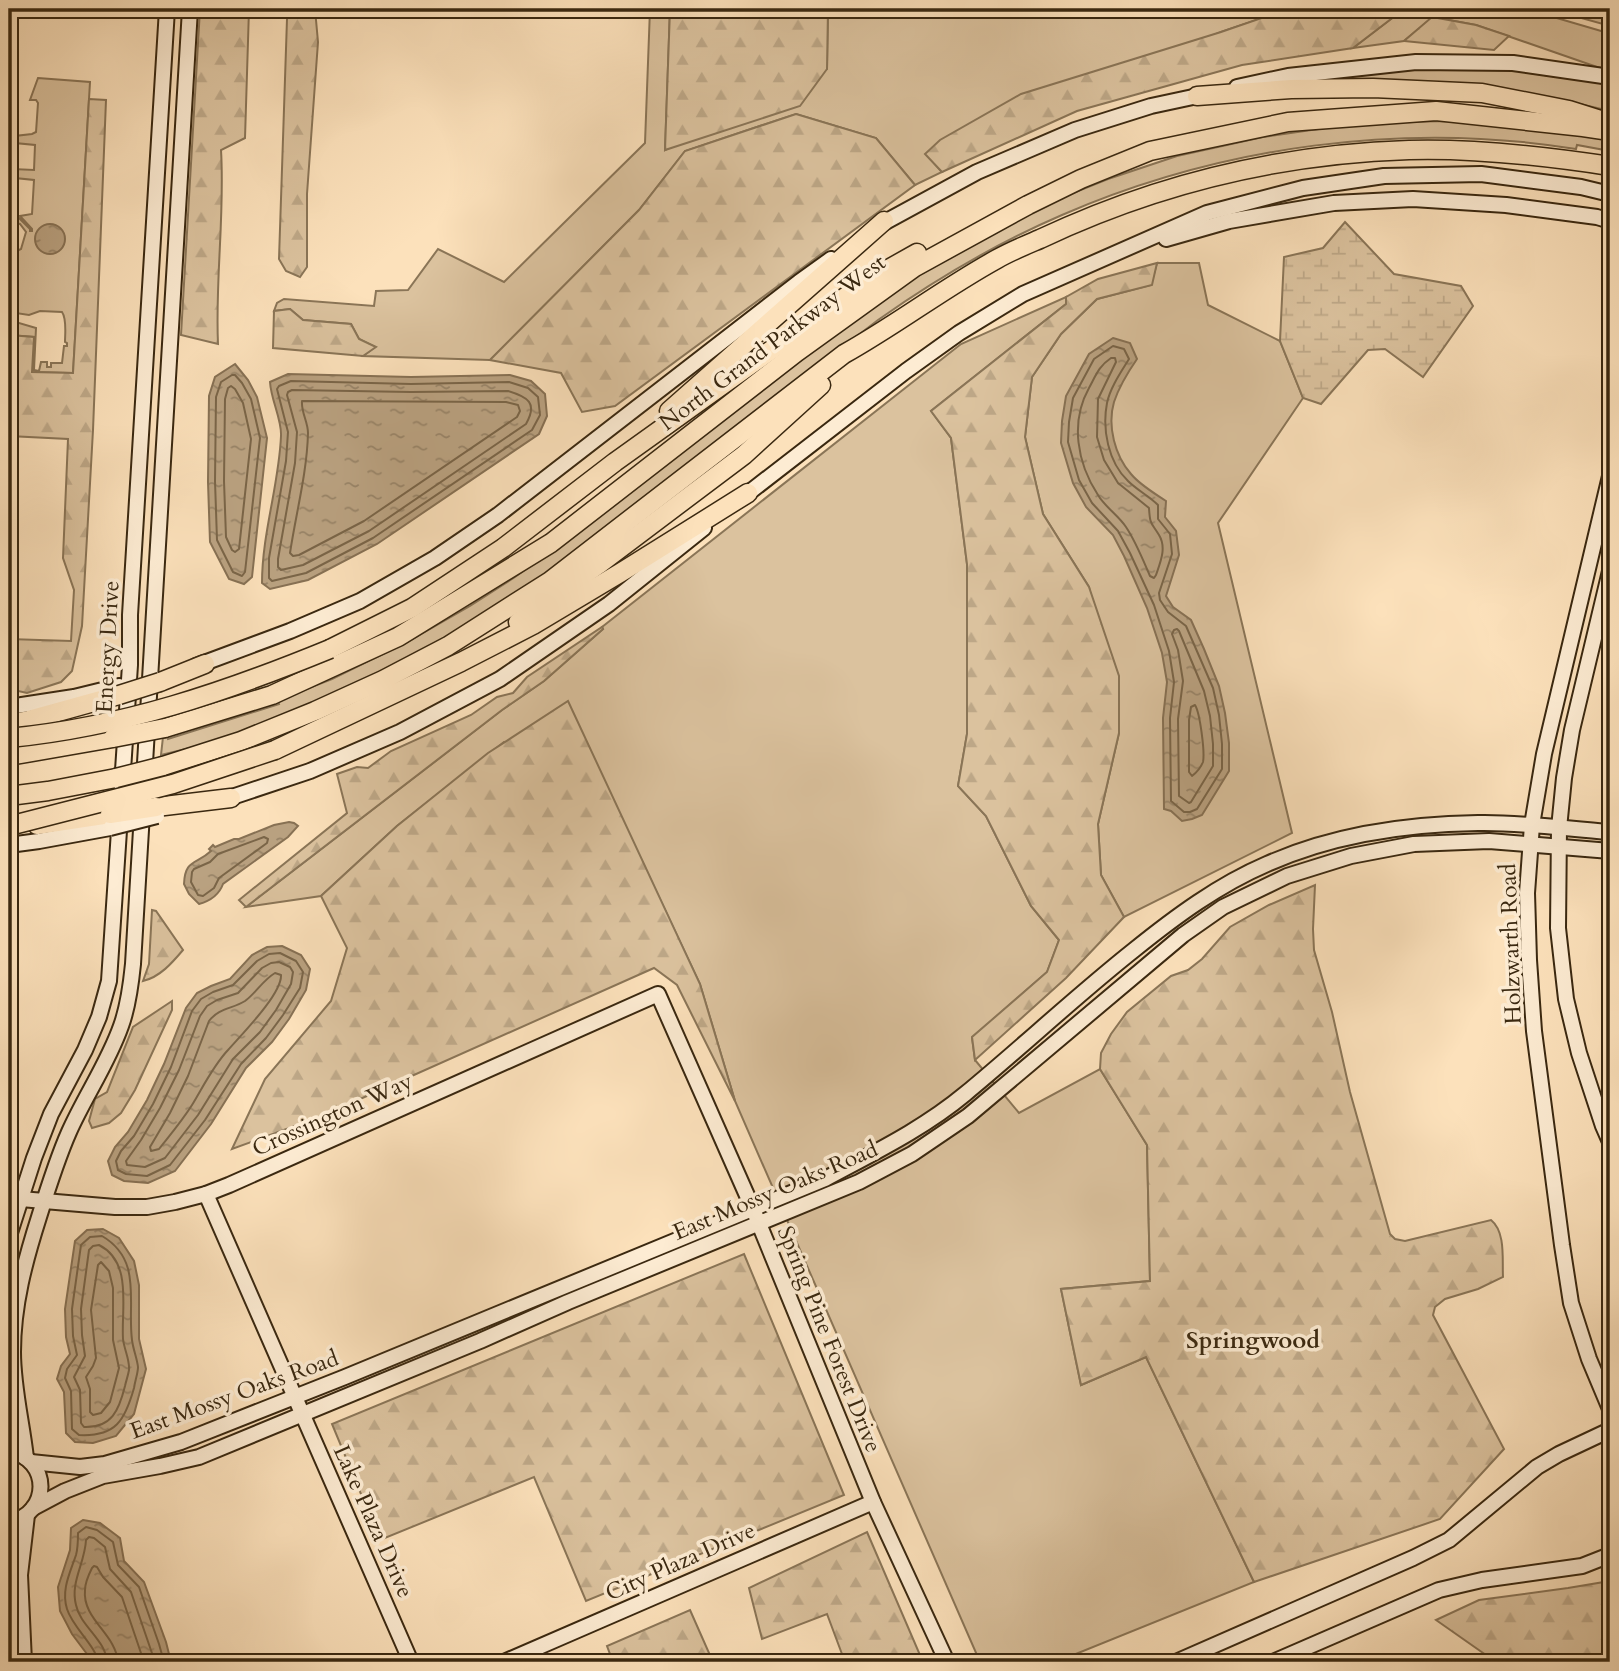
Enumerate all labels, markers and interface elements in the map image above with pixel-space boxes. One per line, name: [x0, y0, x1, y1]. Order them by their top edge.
street label: North Grand Parkway West: [653, 247, 892, 438]
street label: Energy Drive: [89, 580, 126, 714]
street label: Holzwarth Road: [1492, 862, 1529, 1025]
street label: Crossington Way: [247, 1065, 417, 1164]
street label: East Mossy Oaks Road: [668, 1133, 883, 1248]
street label: Spring Pine Forest Drive: [770, 1221, 889, 1457]
district label: Springwood: [1186, 1324, 1320, 1357]
street label: East Mossy Oaks Road: [126, 1342, 343, 1447]
street label: Lake Plaza Drive: [326, 1440, 421, 1603]
street label: City Plaza Drive: [600, 1515, 760, 1608]

